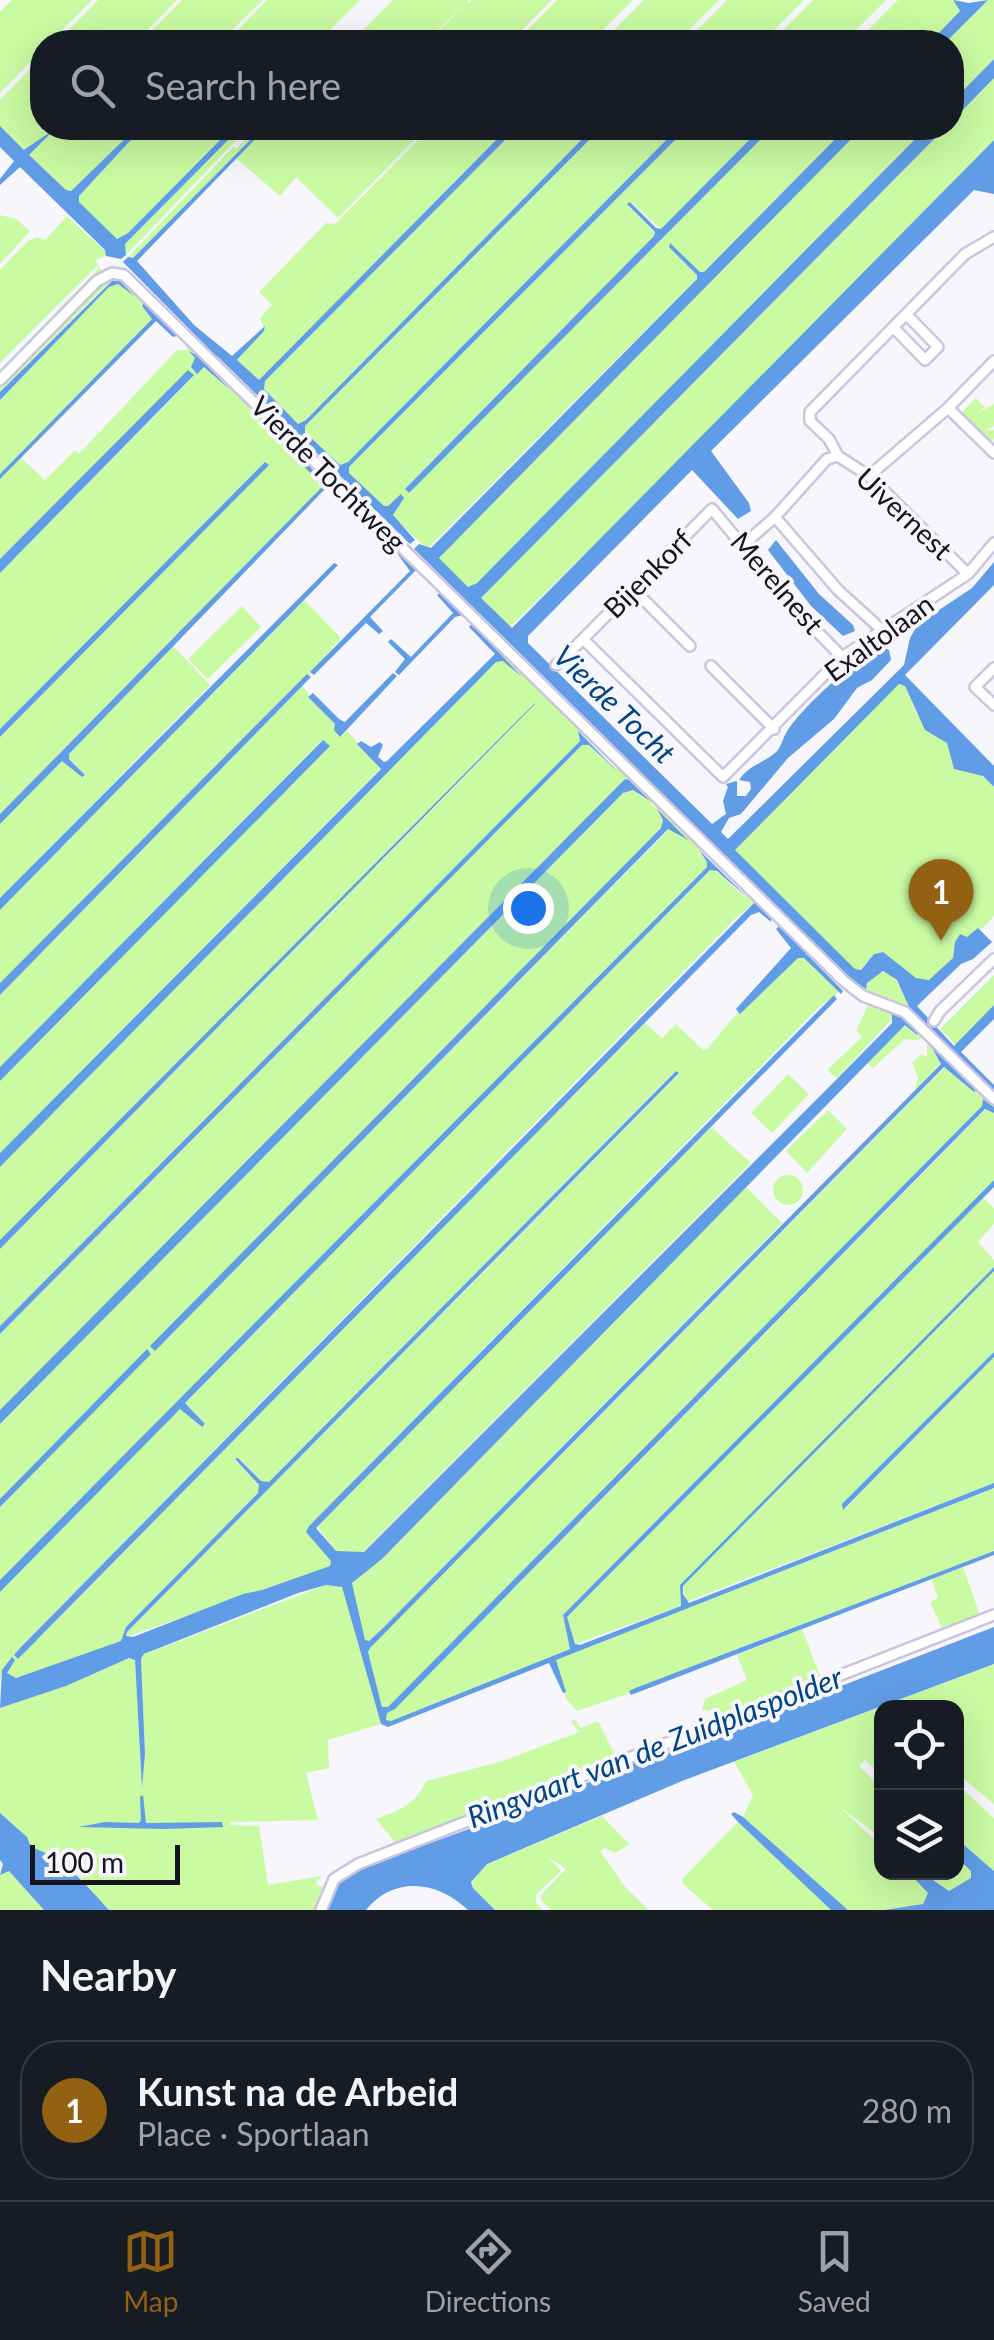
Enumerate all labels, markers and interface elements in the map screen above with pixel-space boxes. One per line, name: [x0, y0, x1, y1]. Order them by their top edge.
search box: [30, 30, 964, 140]
icon: search: [65, 58, 120, 113]
text: Search here: [145, 62, 341, 108]
street label: Vierde Tochtweg: [244, 388, 414, 558]
street label: Uivernest: [850, 460, 960, 566]
street label: Bijenkorf: [596, 522, 699, 625]
street label: Merelnest: [724, 524, 831, 640]
street label: Exaltolaan: [817, 586, 940, 688]
water label: Vierde Tocht: [547, 637, 684, 771]
pin: 1: [908, 858, 974, 941]
your location: [503, 883, 554, 934]
water label: Ringvaart van de Zuidplaspolder: [462, 1658, 848, 1834]
map controls: [874, 1700, 964, 1880]
button: locate: [874, 1700, 964, 1790]
button: layers: [874, 1790, 964, 1880]
scale bar: [30, 1840, 180, 1884]
text: 100 m: [45, 1845, 124, 1879]
text: Nearby: [40, 1950, 177, 2000]
text: Kunst na de Arbeid: [137, 2068, 458, 2114]
text: 1: [65, 2091, 84, 2130]
text: 280 m: [862, 2091, 952, 2130]
text: Place · Sportlaan: [137, 2114, 370, 2153]
tab: Map: [123, 2224, 178, 2318]
tab: Directions: [425, 2224, 551, 2318]
tab: Saved: [798, 2224, 871, 2318]

